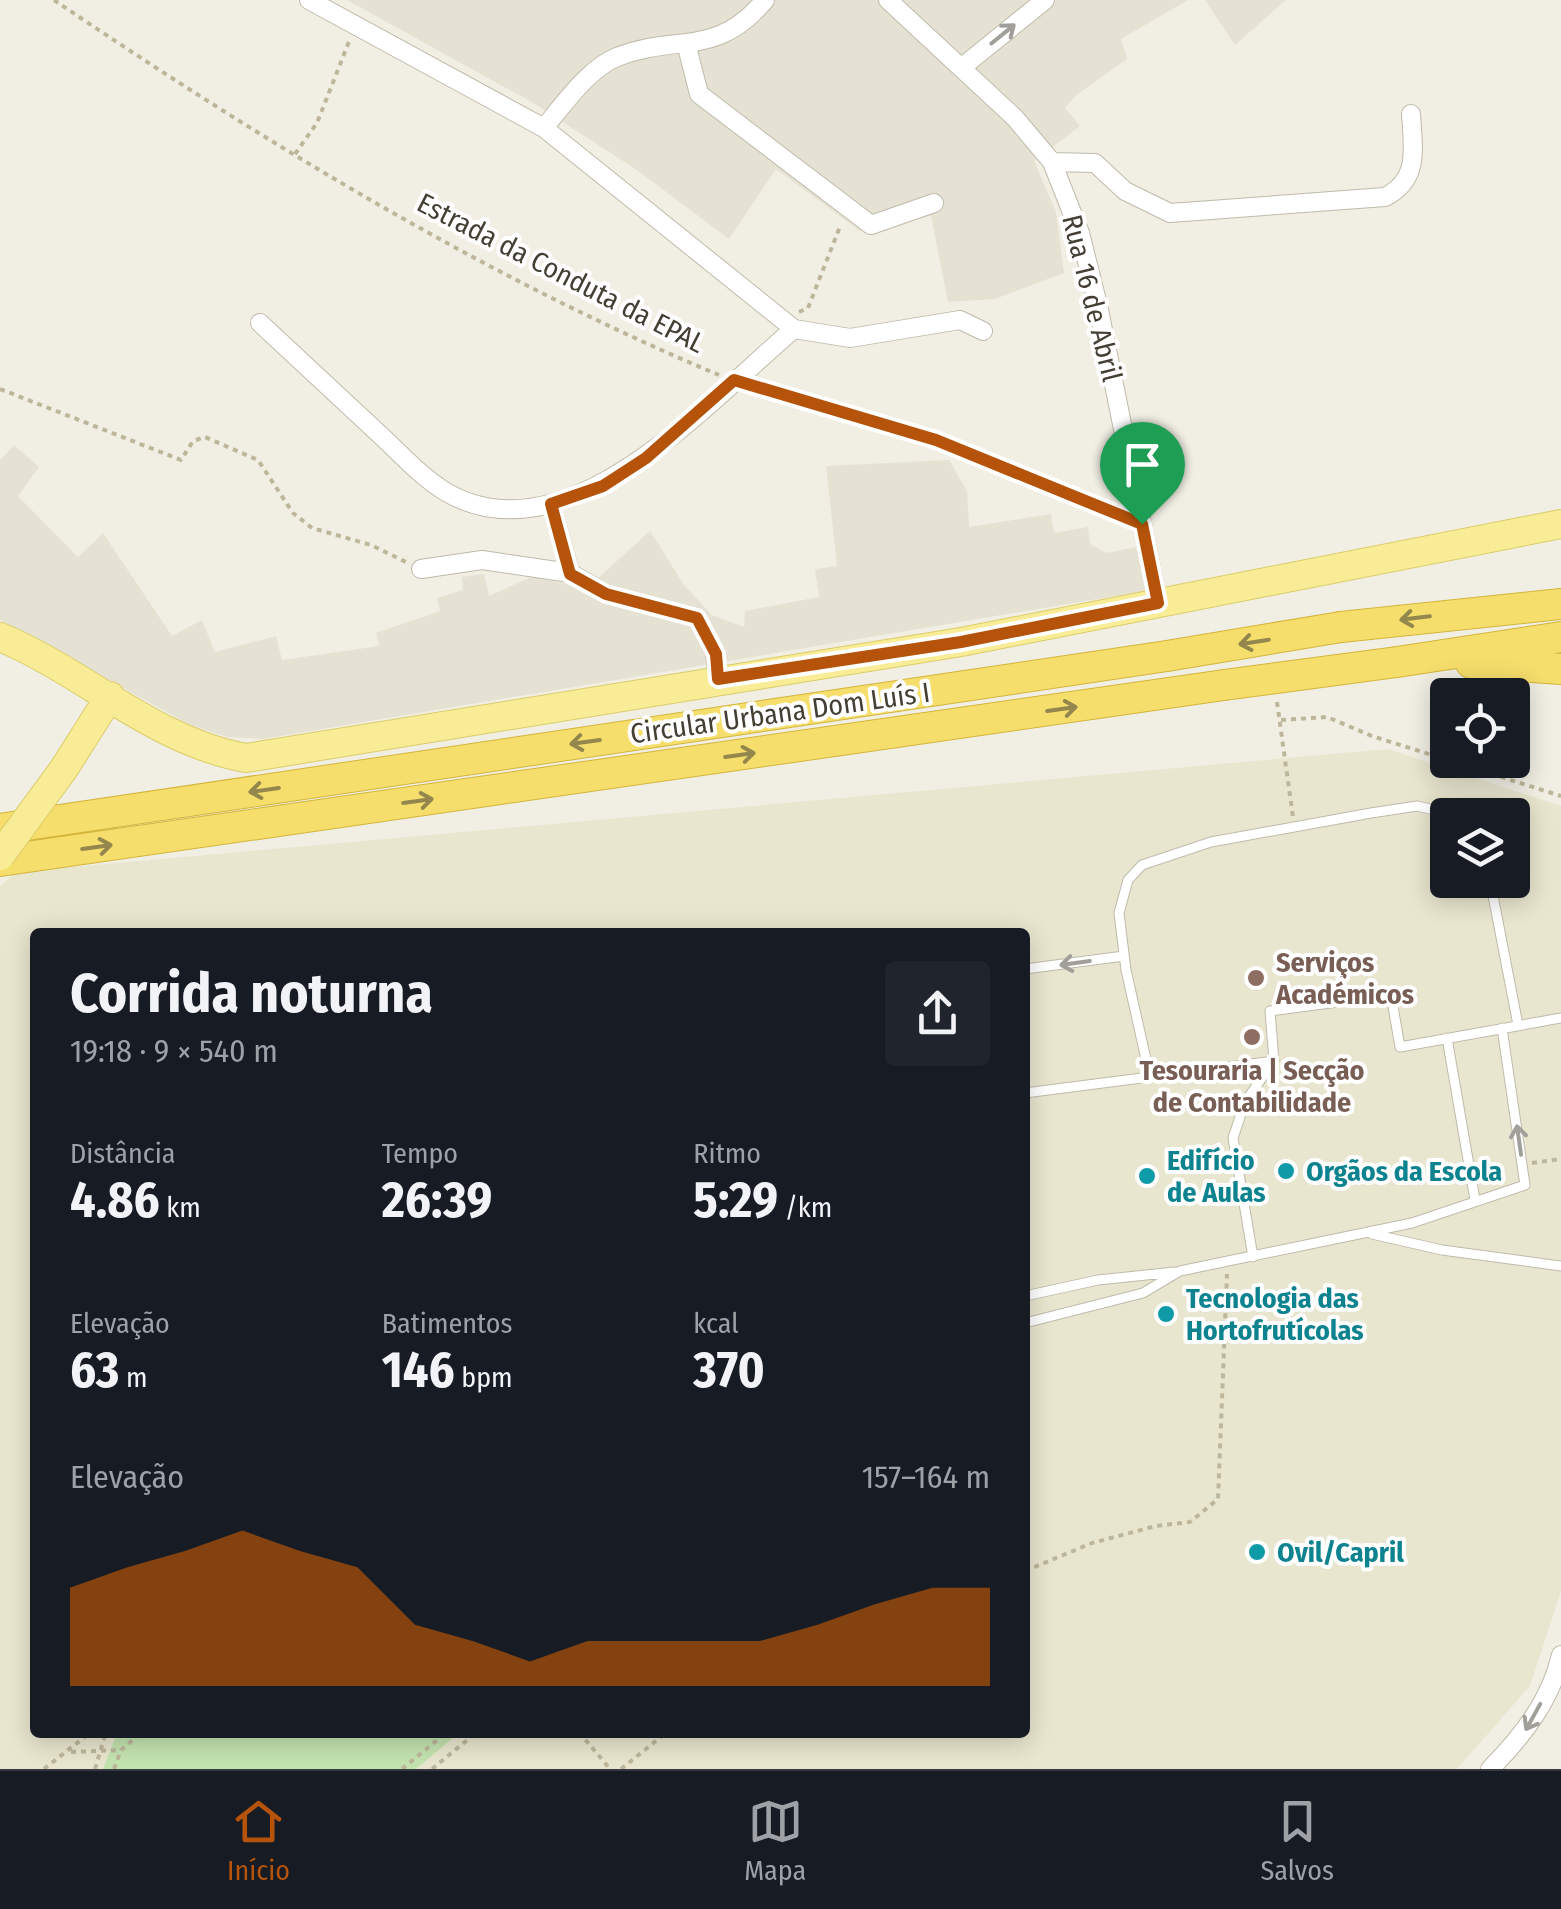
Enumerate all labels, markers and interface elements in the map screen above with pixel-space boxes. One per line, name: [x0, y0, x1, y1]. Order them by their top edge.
one-way arrow: [990, 23, 1016, 45]
street label: Estrada da Conduta da EPAL: [412, 186, 711, 360]
street label: Rua 16 de Abril: [1055, 211, 1129, 385]
pin: [1100, 422, 1185, 525]
icon: arrive: [1115, 437, 1170, 492]
one-way arrow: [1400, 610, 1432, 628]
one-way arrow: [1238, 633, 1271, 652]
street label: Circular Urbana Dom Luís I: [628, 676, 932, 750]
map controls: [1430, 678, 1530, 898]
button: locate: [1430, 678, 1530, 778]
one-way arrow: [1045, 699, 1077, 717]
one-way arrow: [570, 734, 602, 752]
one-way arrow: [723, 745, 756, 763]
one-way arrow: [248, 782, 281, 800]
one-way arrow: [402, 792, 434, 810]
button: layers: [1430, 798, 1530, 898]
one-way arrow: [80, 838, 112, 856]
place label: Serviços Académicos: [1275, 946, 1414, 1011]
one-way arrow: [1059, 954, 1091, 972]
text: Corrida noturna: [70, 961, 433, 1027]
button: share: [885, 961, 990, 1066]
marker: Serviços Académicos: [1245, 967, 1267, 989]
marker: Tesouraria | Secção de Contabilidade: [1241, 1026, 1263, 1048]
text: 19:18 · 9 × 540 m: [70, 1032, 278, 1070]
place label: Tesouraria | Secção de Contabilidade: [1139, 1054, 1365, 1119]
one-way arrow: [1510, 1125, 1528, 1157]
text: Distância: [70, 1137, 175, 1170]
text: Tempo: [382, 1137, 458, 1170]
text: Ritmo: [693, 1137, 761, 1170]
place label: Edifício de Aulas: [1167, 1144, 1266, 1209]
place label: Orgãos da Escola: [1306, 1155, 1502, 1188]
marker: Orgãos da Escola: [1275, 1160, 1297, 1182]
marker: Edifício de Aulas: [1136, 1165, 1158, 1187]
text: 4.86: [70, 1170, 160, 1230]
text: 26:39: [382, 1170, 492, 1230]
text: 5:29: [693, 1170, 778, 1230]
text: km: [160, 1191, 201, 1224]
text: /km: [778, 1191, 832, 1224]
place label: Tecnologia das Hortofrutícolas: [1186, 1282, 1364, 1347]
marker: Tecnologia das Hortofrutícolas: [1155, 1303, 1177, 1325]
text: Elevação: [70, 1307, 170, 1340]
text: Batimentos: [382, 1307, 512, 1340]
text: kcal: [693, 1307, 739, 1340]
text: 63: [70, 1340, 119, 1400]
text: 146: [382, 1340, 455, 1400]
text: 370: [693, 1340, 765, 1400]
text: m: [119, 1361, 148, 1394]
text: bpm: [455, 1361, 513, 1394]
text: Elevação: [70, 1458, 184, 1496]
text: 157–164 m: [862, 1458, 990, 1496]
place label: Ovil/Capril: [1277, 1536, 1404, 1569]
marker: Ovil/Capril: [1246, 1541, 1268, 1563]
one-way arrow: [1523, 1702, 1543, 1731]
tab: Início: [227, 1794, 290, 1887]
tab: Mapa: [744, 1794, 806, 1887]
tab: Salvos: [1260, 1794, 1334, 1887]

